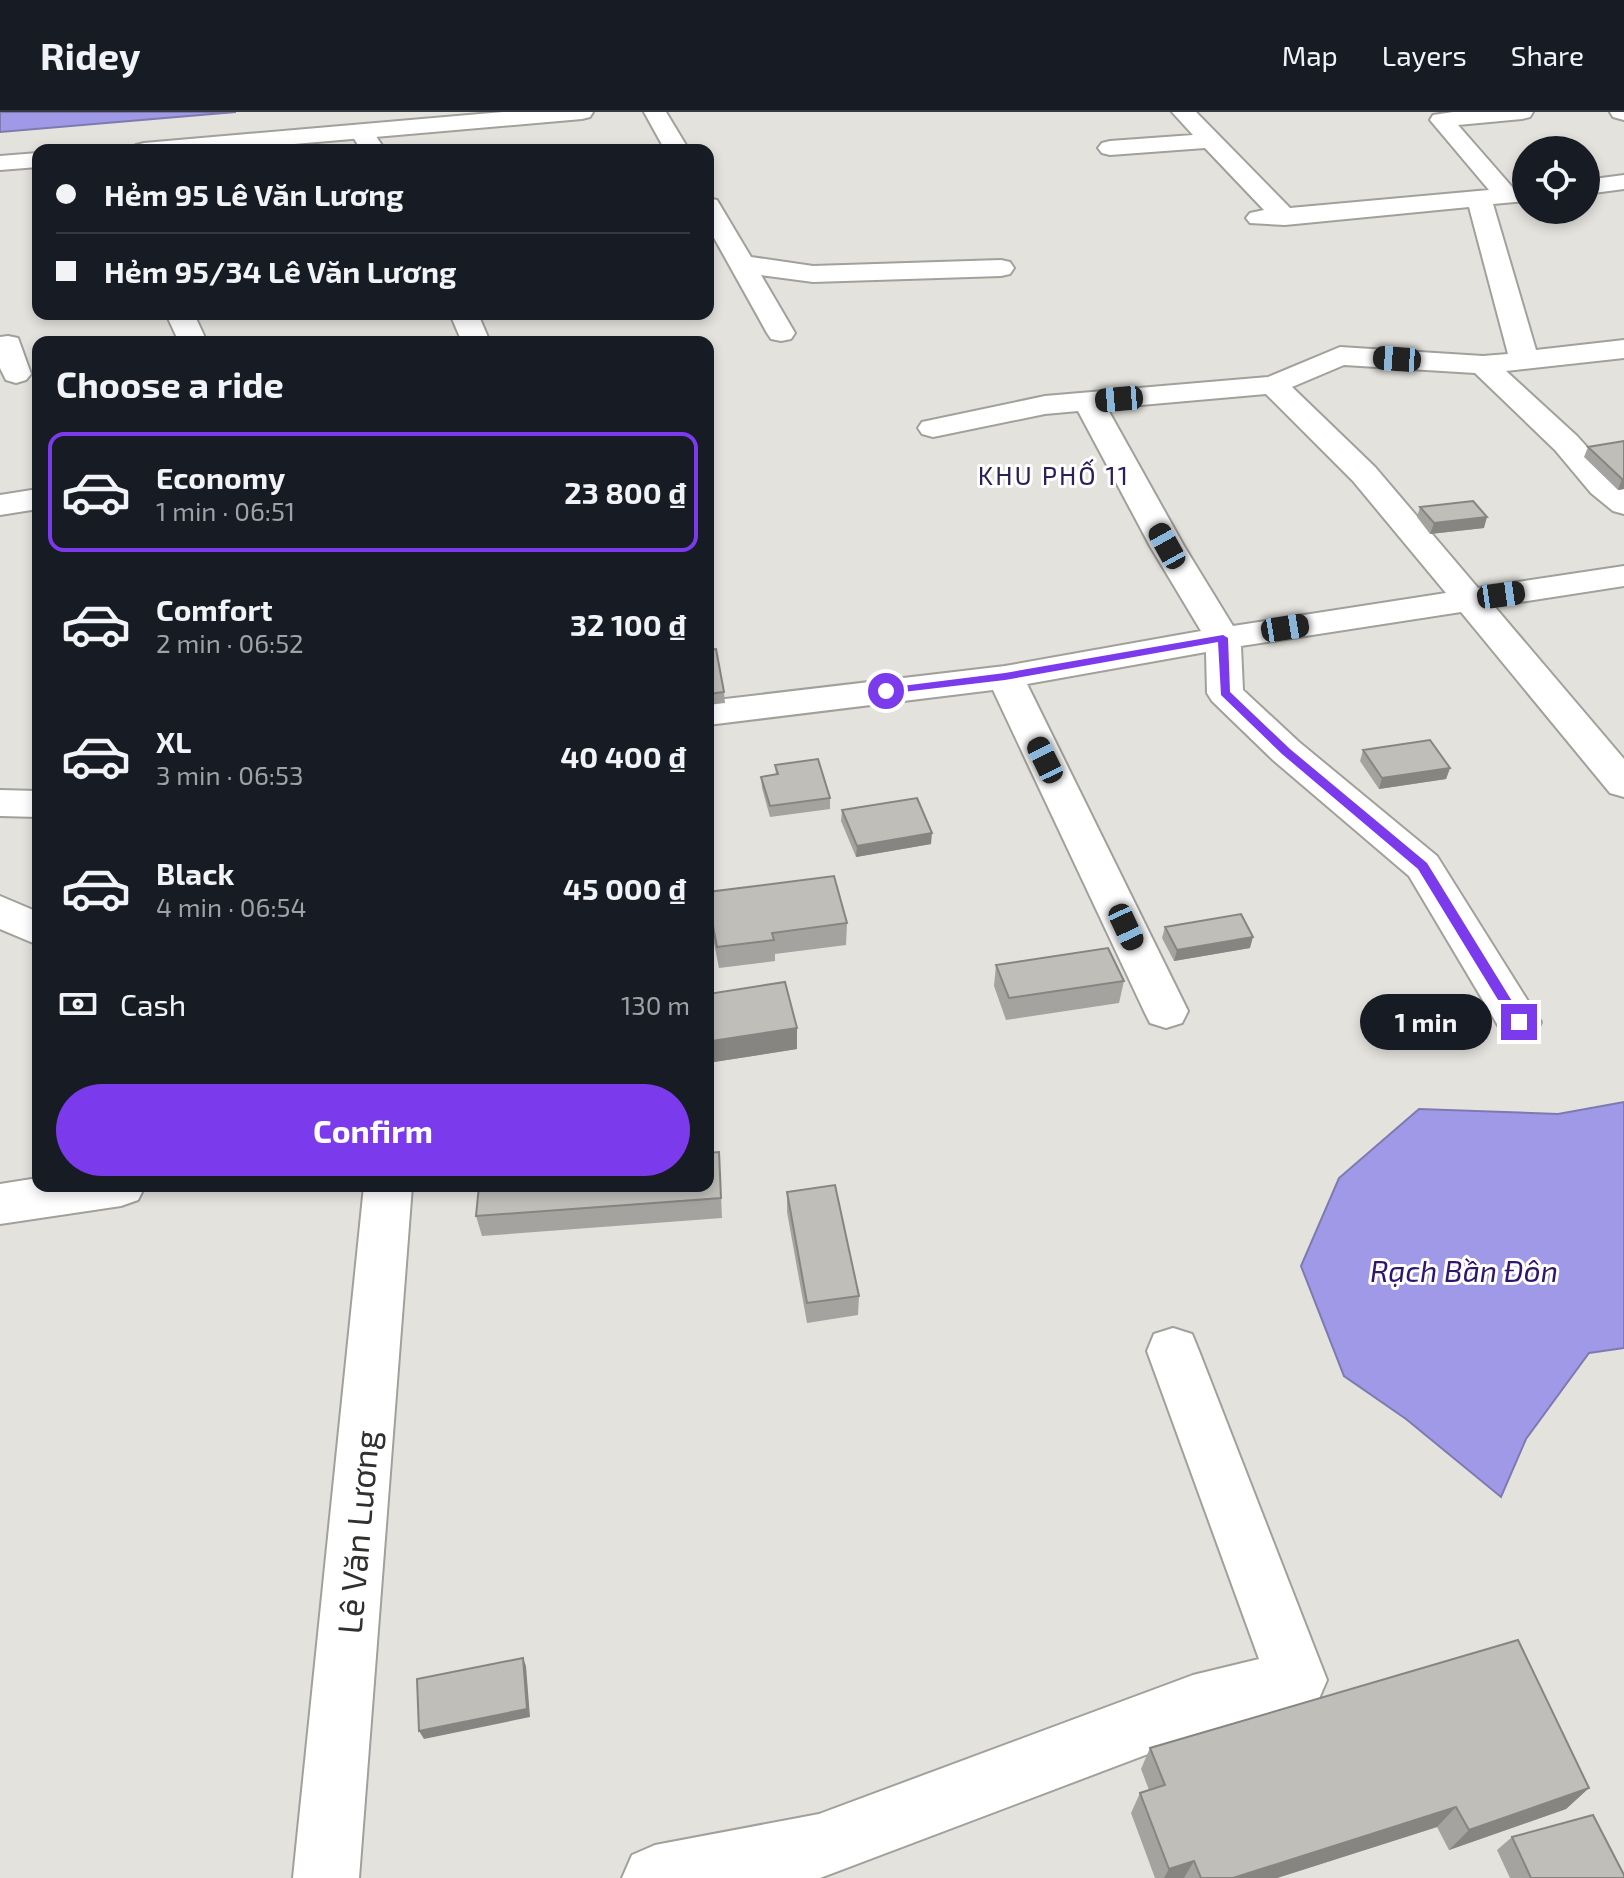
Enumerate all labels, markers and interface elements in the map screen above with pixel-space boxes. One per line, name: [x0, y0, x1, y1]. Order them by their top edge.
text: Ridey: [40, 32, 141, 78]
text: Map: [1282, 38, 1338, 72]
text: Layers: [1382, 38, 1467, 72]
text: Share: [1511, 38, 1584, 72]
map controls: [1512, 136, 1600, 224]
button: locate: [1512, 136, 1600, 224]
text: Hẻm 95 Lê Văn Lương: [104, 176, 404, 212]
text: Hẻm 95/34 Lê Văn Lương: [104, 253, 457, 289]
car: [1372, 345, 1422, 373]
text: Choose a ride: [56, 362, 284, 405]
car: [1094, 385, 1144, 413]
icon: car: [60, 456, 132, 528]
district label: KHU PHỐ 11: [978, 458, 1130, 490]
text: Economy: [156, 459, 285, 495]
text: 23 800 ₫: [564, 474, 686, 510]
text: 1 min · 06:51: [156, 495, 295, 526]
car: [1145, 519, 1189, 573]
car: [1476, 580, 1526, 610]
icon: car: [60, 588, 132, 660]
text: Comfort: [156, 591, 273, 627]
text: 32 100 ₫: [570, 606, 686, 642]
car: [1259, 612, 1311, 644]
text: 2 min · 06:52: [156, 627, 304, 658]
route start: [868, 673, 904, 709]
icon: car: [60, 720, 132, 792]
text: XL: [156, 723, 191, 759]
car: [1024, 733, 1066, 787]
text: 40 400 ₫: [560, 738, 686, 774]
text: 3 min · 06:53: [156, 759, 303, 790]
icon: car: [60, 852, 132, 924]
text: Black: [156, 855, 234, 891]
text: 45 000 ₫: [563, 870, 686, 906]
text: 4 min · 06:54: [156, 891, 306, 922]
car: [1105, 900, 1147, 954]
icon: cash: [56, 982, 100, 1026]
text: Cash: [120, 986, 186, 1022]
text: 130 m: [621, 989, 690, 1020]
callout: 1 min: [1359, 994, 1491, 1050]
route end: [1501, 1004, 1537, 1040]
text: 1 min: [1395, 1006, 1457, 1037]
button: Confirm: [56, 1084, 690, 1176]
water label: Rạch Bần Đôn: [1370, 1252, 1558, 1288]
street label: Lê Văn Lương: [328, 1428, 386, 1636]

